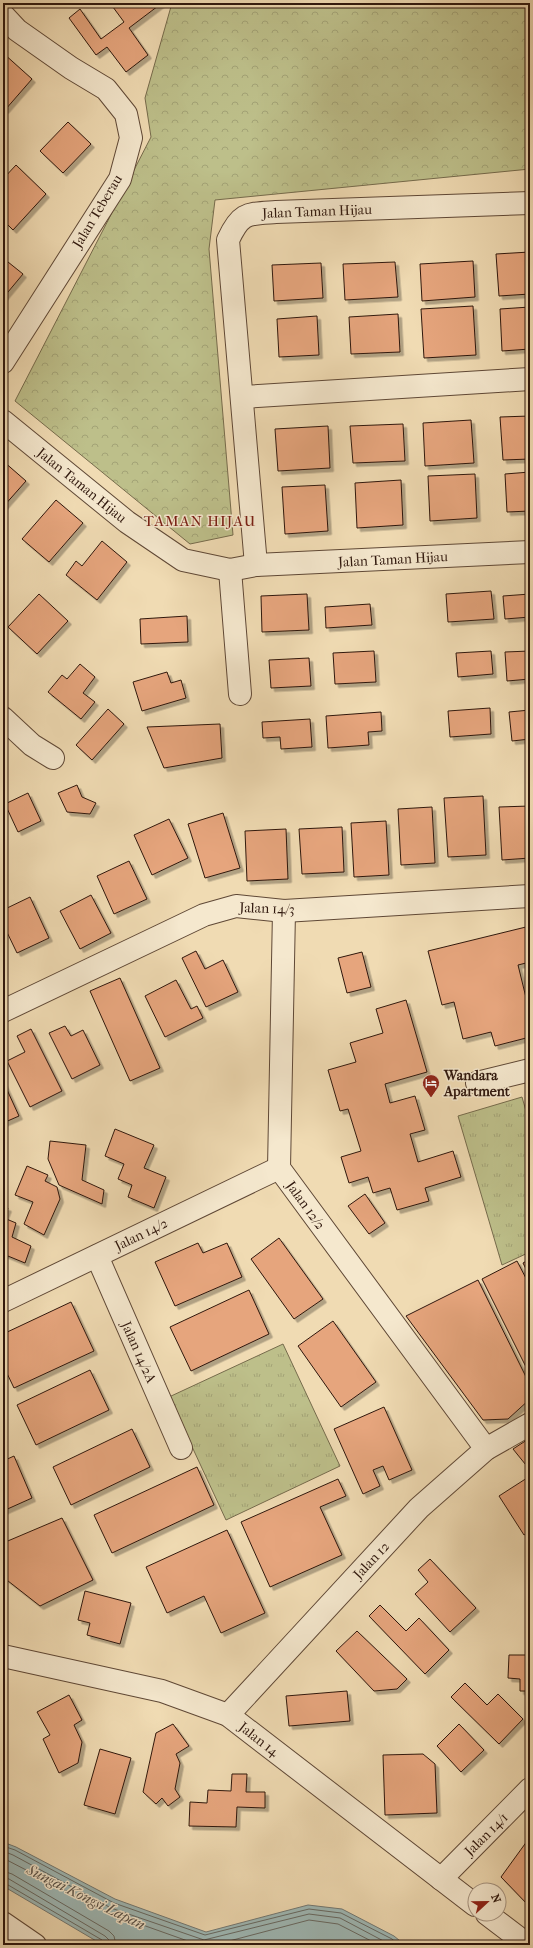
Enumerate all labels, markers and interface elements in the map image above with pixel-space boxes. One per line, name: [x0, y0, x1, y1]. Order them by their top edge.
street label: Jalan Teberau: [68, 171, 126, 252]
street label: Jalan Taman Hijau: [261, 201, 372, 222]
street label: Jalan Taman Hijau: [33, 444, 130, 527]
district label: TAMAN HIJAU: [144, 512, 256, 530]
street label: Jalan Taman Hijau: [337, 548, 448, 571]
street label: Jalan 14/3: [238, 899, 295, 918]
place label: Wandara Apartment: [443, 1067, 511, 1100]
hotel icon: Wandara Apartment: [421, 1073, 441, 1098]
street label: Jalan 12/2: [282, 1177, 329, 1233]
street label: Jalan 14/2: [111, 1214, 170, 1255]
street label: Jalan 14/2A: [117, 1318, 160, 1387]
street label: Jalan 12: [349, 1538, 393, 1583]
street label: Jalan 14: [234, 1718, 283, 1761]
street label: Jalan 14/1: [460, 1809, 512, 1860]
water label: Sungai Kongsi Lapan: [23, 1860, 148, 1934]
north arrow: [467, 1882, 507, 1922]
text: N: [488, 1892, 504, 1905]

